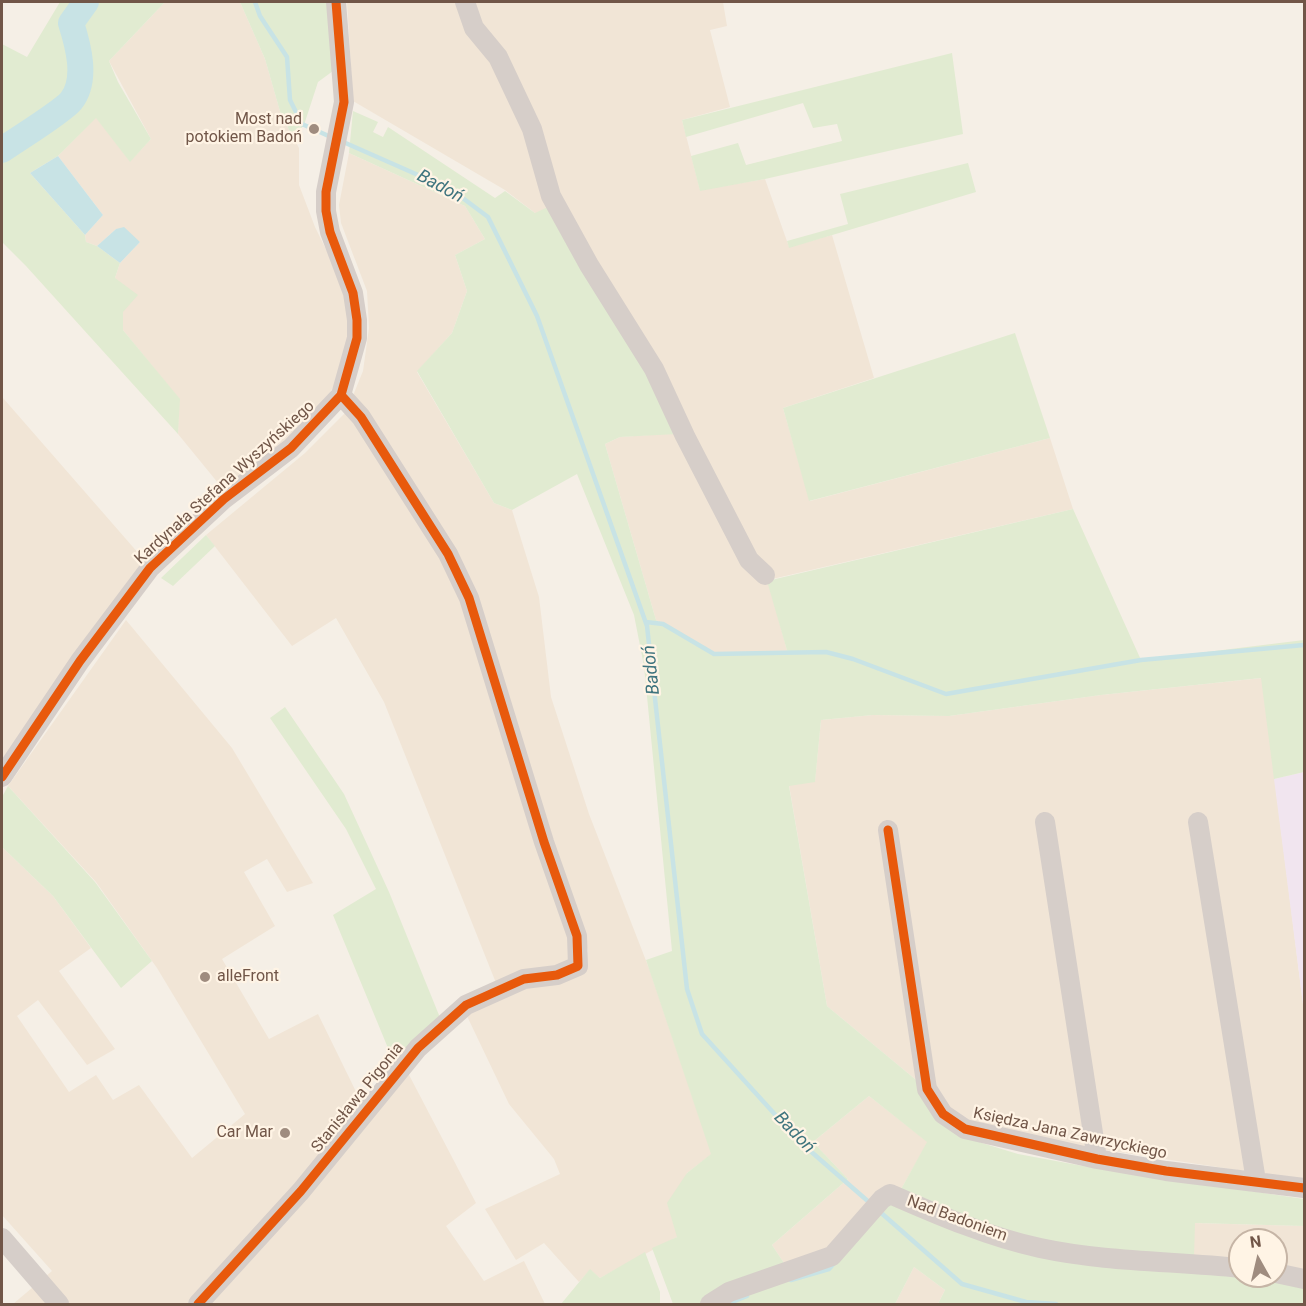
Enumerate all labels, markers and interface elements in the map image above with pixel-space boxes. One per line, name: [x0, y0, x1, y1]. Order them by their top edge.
place label: Most nad potokiem Badoń: [186, 110, 302, 148]
marker: Most nad potokiem Badoń: [307, 122, 321, 136]
water label: Badoń: [413, 166, 467, 208]
street label: Kardynała Stefana Wyszyńskiego: [131, 397, 319, 569]
water label: Badoń: [639, 644, 665, 696]
place label: alleFront: [217, 967, 279, 987]
marker: alleFront: [198, 970, 212, 984]
street label: Stanisława Pigonia: [308, 1039, 408, 1157]
street label: Księdza Jana Zawrzyckiego: [971, 1104, 1169, 1164]
water label: Badoń: [769, 1108, 819, 1158]
place label: Car Mar: [216, 1123, 273, 1143]
marker: Car Mar: [278, 1126, 292, 1140]
street label: Nad Badoniem: [904, 1192, 1010, 1246]
north arrow: [1228, 1228, 1288, 1288]
text: N: [1249, 1231, 1263, 1252]

